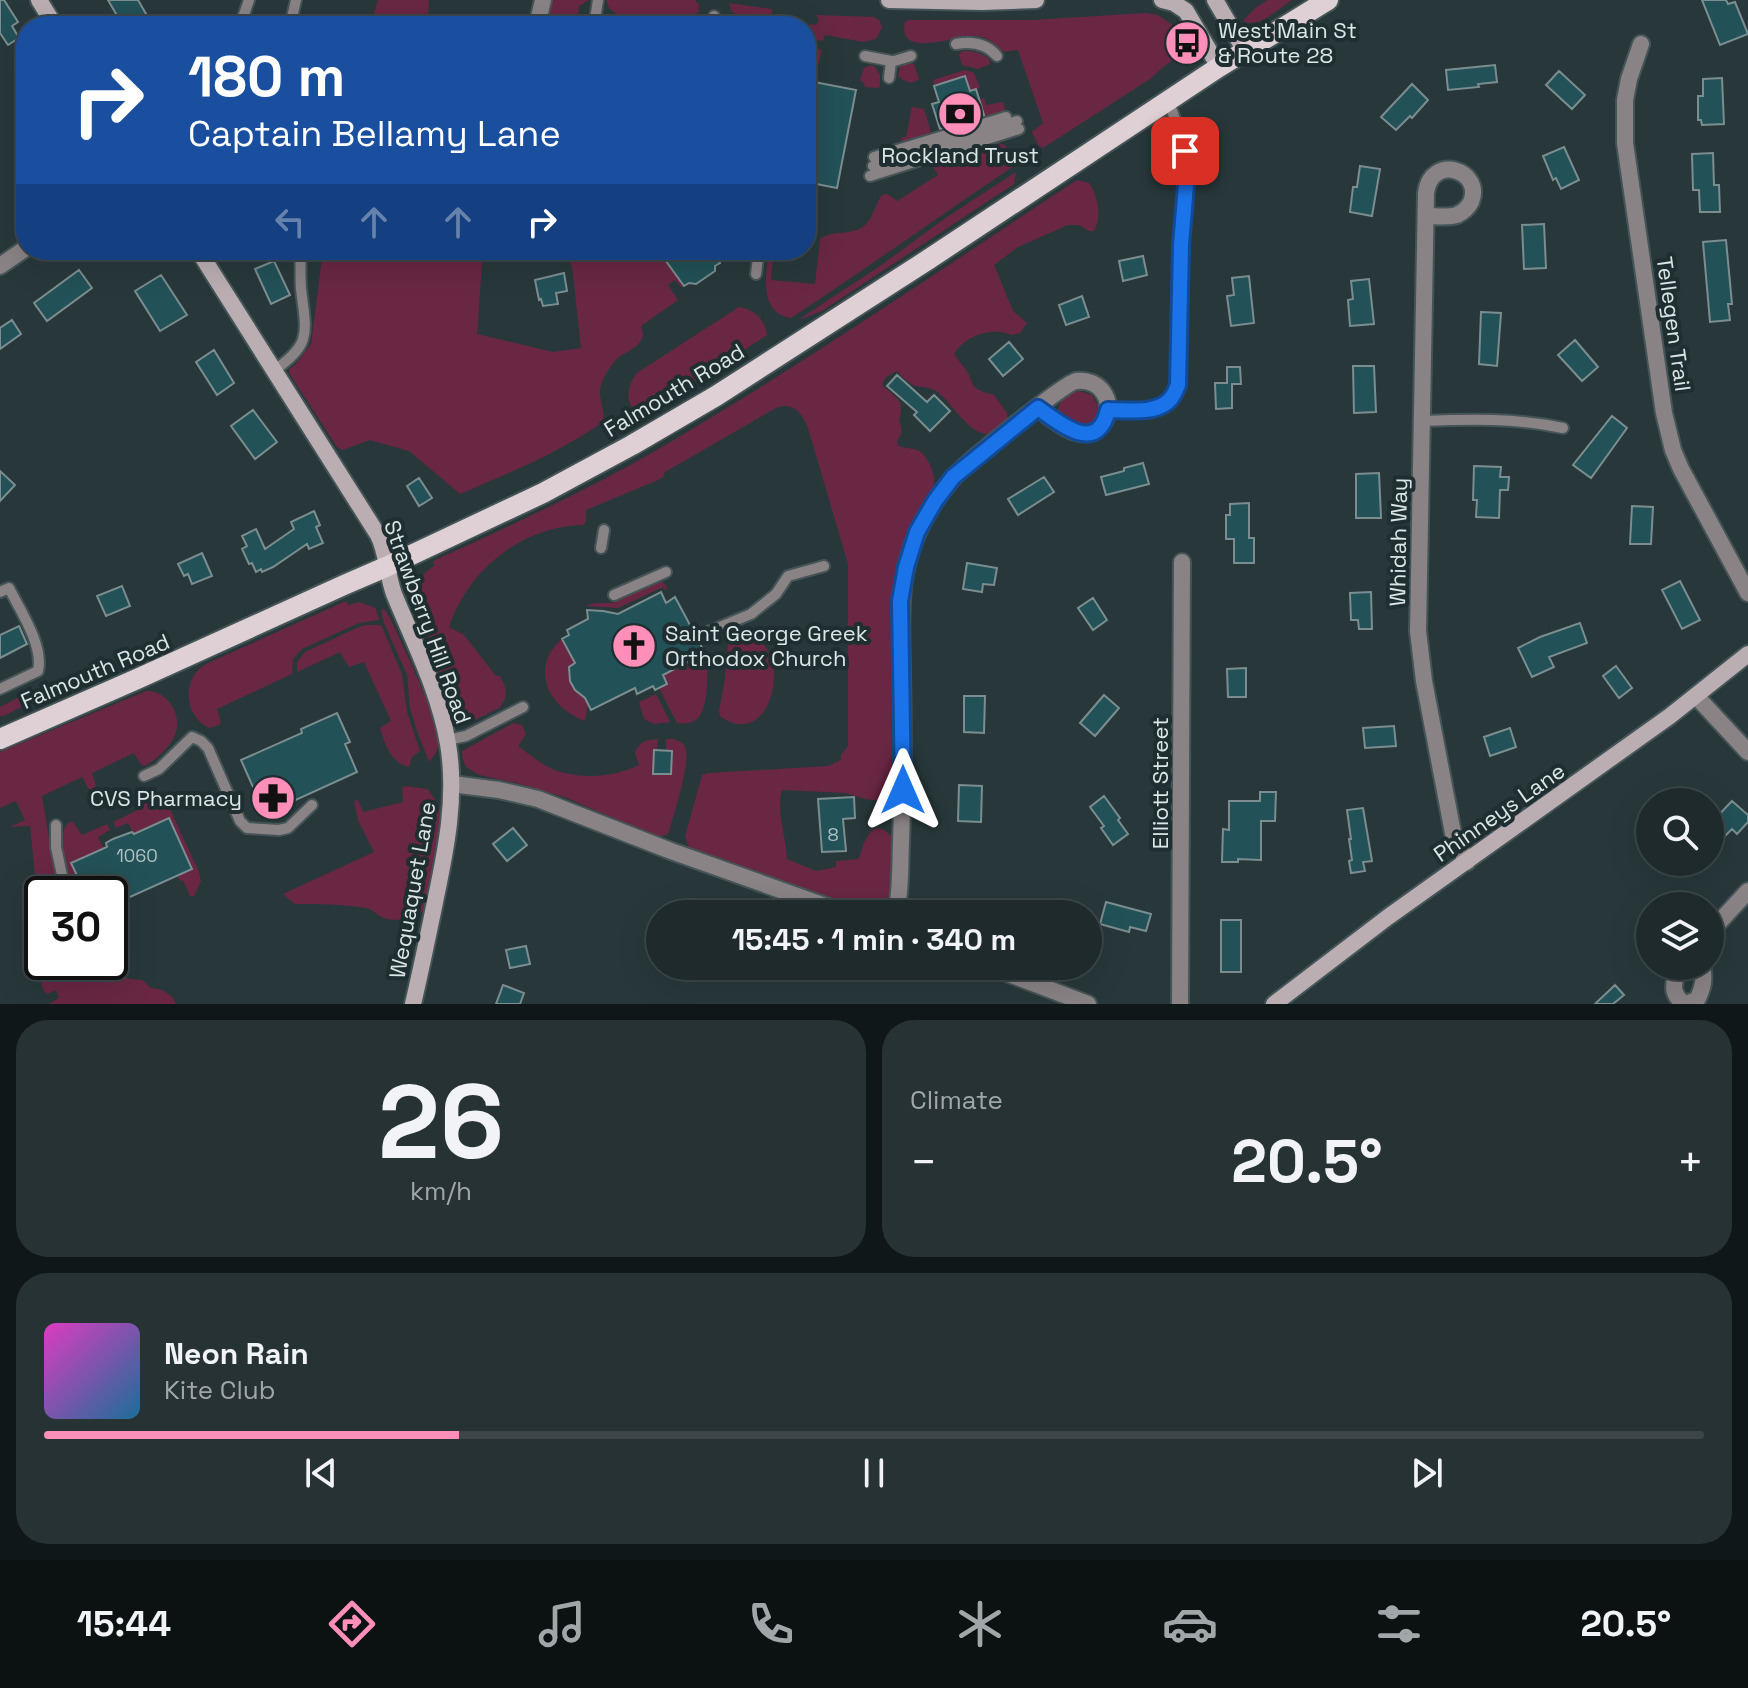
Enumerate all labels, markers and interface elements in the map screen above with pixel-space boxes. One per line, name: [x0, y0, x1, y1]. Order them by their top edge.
place label: West Main St & Route 28: [1218, 16, 1357, 69]
bus stop icon: West Main St & Route 28: [1163, 19, 1211, 67]
text: 180 m: [188, 41, 345, 112]
icon: right: [56, 48, 160, 152]
bank icon: Rockland Trust: [936, 90, 984, 138]
text: Captain Bellamy Lane: [188, 111, 561, 157]
pin: [1151, 117, 1219, 185]
icon: arrive: [1163, 129, 1207, 173]
place label: Rockland Trust: [881, 141, 1039, 169]
icon: left: [268, 200, 312, 244]
icon: ahead: [352, 200, 396, 244]
icon: ahead: [436, 200, 480, 244]
icon: right: [520, 200, 564, 244]
street label: Tellegen Trail: [1651, 255, 1697, 393]
street label: Falmouth Road: [599, 337, 749, 443]
street label: Whidah Way: [1383, 477, 1413, 607]
street label: Strawberry Hill Road: [378, 516, 478, 728]
place label: Saint George Greek Orthodox Church: [665, 619, 868, 672]
church icon: Saint George Greek Orthodox Church: [610, 622, 658, 670]
street label: Falmouth Road: [16, 627, 174, 715]
street label: Elliott Street: [1146, 717, 1174, 849]
position arrow: [861, 748, 945, 832]
street label: Phinneys Lane: [1428, 756, 1570, 868]
pharmacy icon: CVS Pharmacy: [249, 774, 297, 822]
place label: CVS Pharmacy: [90, 784, 242, 812]
map controls: [1636, 788, 1724, 980]
button: search: [1636, 788, 1724, 876]
street label: Wequaquet Lane: [383, 799, 441, 981]
house number: 8: [827, 823, 839, 846]
house number: 1060: [116, 844, 158, 867]
speed limit sign: 30: [24, 876, 128, 980]
button: layers: [1636, 892, 1724, 980]
text: 15:45 · 1 min · 340 m: [732, 920, 1016, 959]
text: 26: [378, 1056, 504, 1188]
text: Climate: [910, 1083, 1003, 1117]
text: 20.5°: [1231, 1123, 1383, 1200]
text: −: [910, 1134, 937, 1190]
text: +: [1677, 1134, 1704, 1190]
text: km/h: [410, 1174, 472, 1208]
text: Neon Rain: [164, 1334, 309, 1373]
text: Kite Club: [164, 1373, 276, 1407]
icon: previous: [299, 1451, 343, 1495]
icon: pause: [852, 1451, 896, 1495]
icon: next: [1405, 1451, 1449, 1495]
icon: directions: [324, 1596, 380, 1652]
icon: music: [534, 1596, 590, 1652]
icon: phone: [743, 1596, 799, 1652]
icon: climate: [952, 1596, 1008, 1652]
icon: car: [1162, 1596, 1218, 1652]
icon: filters: [1371, 1596, 1427, 1652]
text: 15:44: [77, 1601, 171, 1647]
text: 20.5°: [1580, 1601, 1671, 1647]

